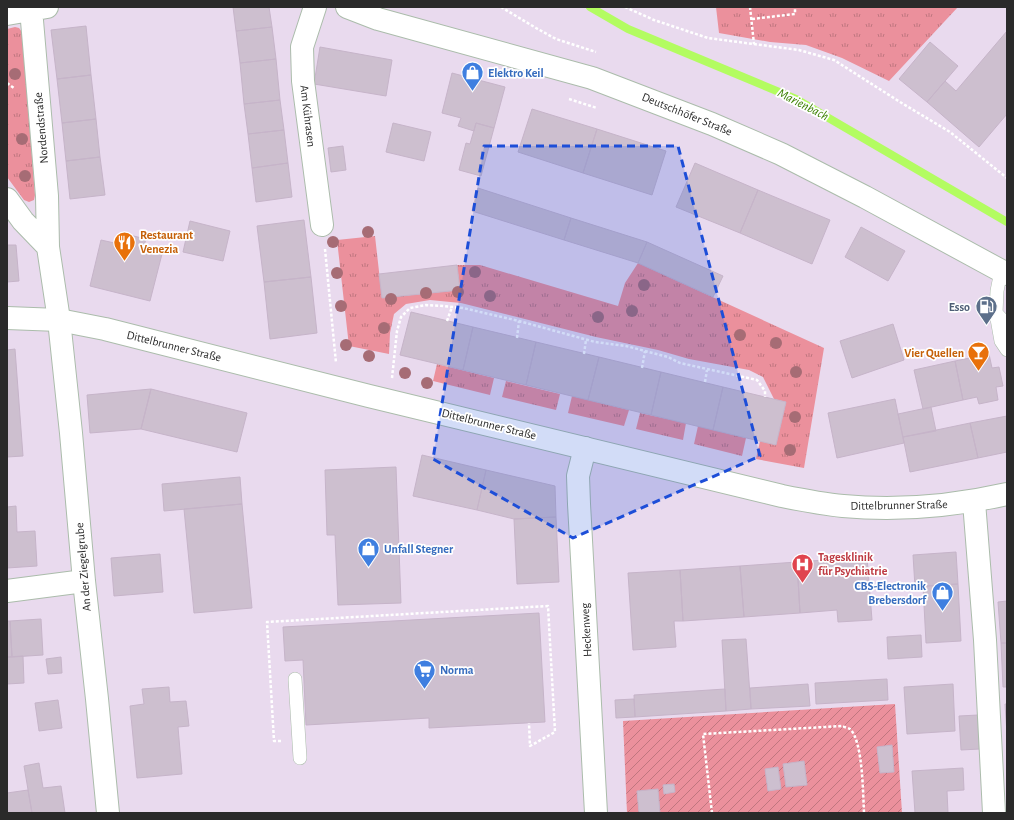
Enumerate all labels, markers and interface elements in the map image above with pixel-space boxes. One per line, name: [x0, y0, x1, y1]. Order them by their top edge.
shop icon: Elektro Keil: [460, 60, 486, 93]
place label: Elektro Keil: [488, 67, 544, 79]
street label: Am Kührasen: [298, 84, 318, 148]
water label: Marienbach: [775, 87, 831, 123]
street label: Deutschhöfer Straße: [640, 90, 734, 138]
street label: Nordendstraße: [32, 92, 50, 164]
restaurant icon: Restaurant Venezia: [112, 229, 138, 262]
place label: Restaurant Venezia: [140, 229, 193, 255]
fuel station icon: Esso: [973, 294, 999, 327]
place label: Esso: [949, 301, 970, 313]
street label: Dittelbrunner Straße: [125, 328, 223, 364]
bar icon: Vier Quellen: [966, 340, 992, 373]
place label: Vier Quellen: [904, 347, 964, 360]
street label: Dittelbrunner Straße: [440, 406, 538, 442]
street label: Dittelbrunner Straße: [850, 498, 948, 512]
street label: An der Ziegelgrube: [73, 522, 93, 612]
shop icon: Unfall Stegner: [355, 536, 381, 569]
place label: Unfall Stegner: [384, 543, 454, 555]
hospital icon: Tagesklinik für Psychiatrie: [789, 551, 815, 584]
place label: Tagesklinik für Psychiatrie: [818, 551, 888, 578]
place label: CBS-Electronik Brebersdorf: [854, 580, 927, 606]
shop icon: CBS-Electronik Brebersdorf: [929, 580, 955, 613]
street label: Heckenweg: [579, 603, 593, 657]
supermarket icon: Norma: [411, 657, 437, 690]
place label: Norma: [440, 664, 474, 676]

